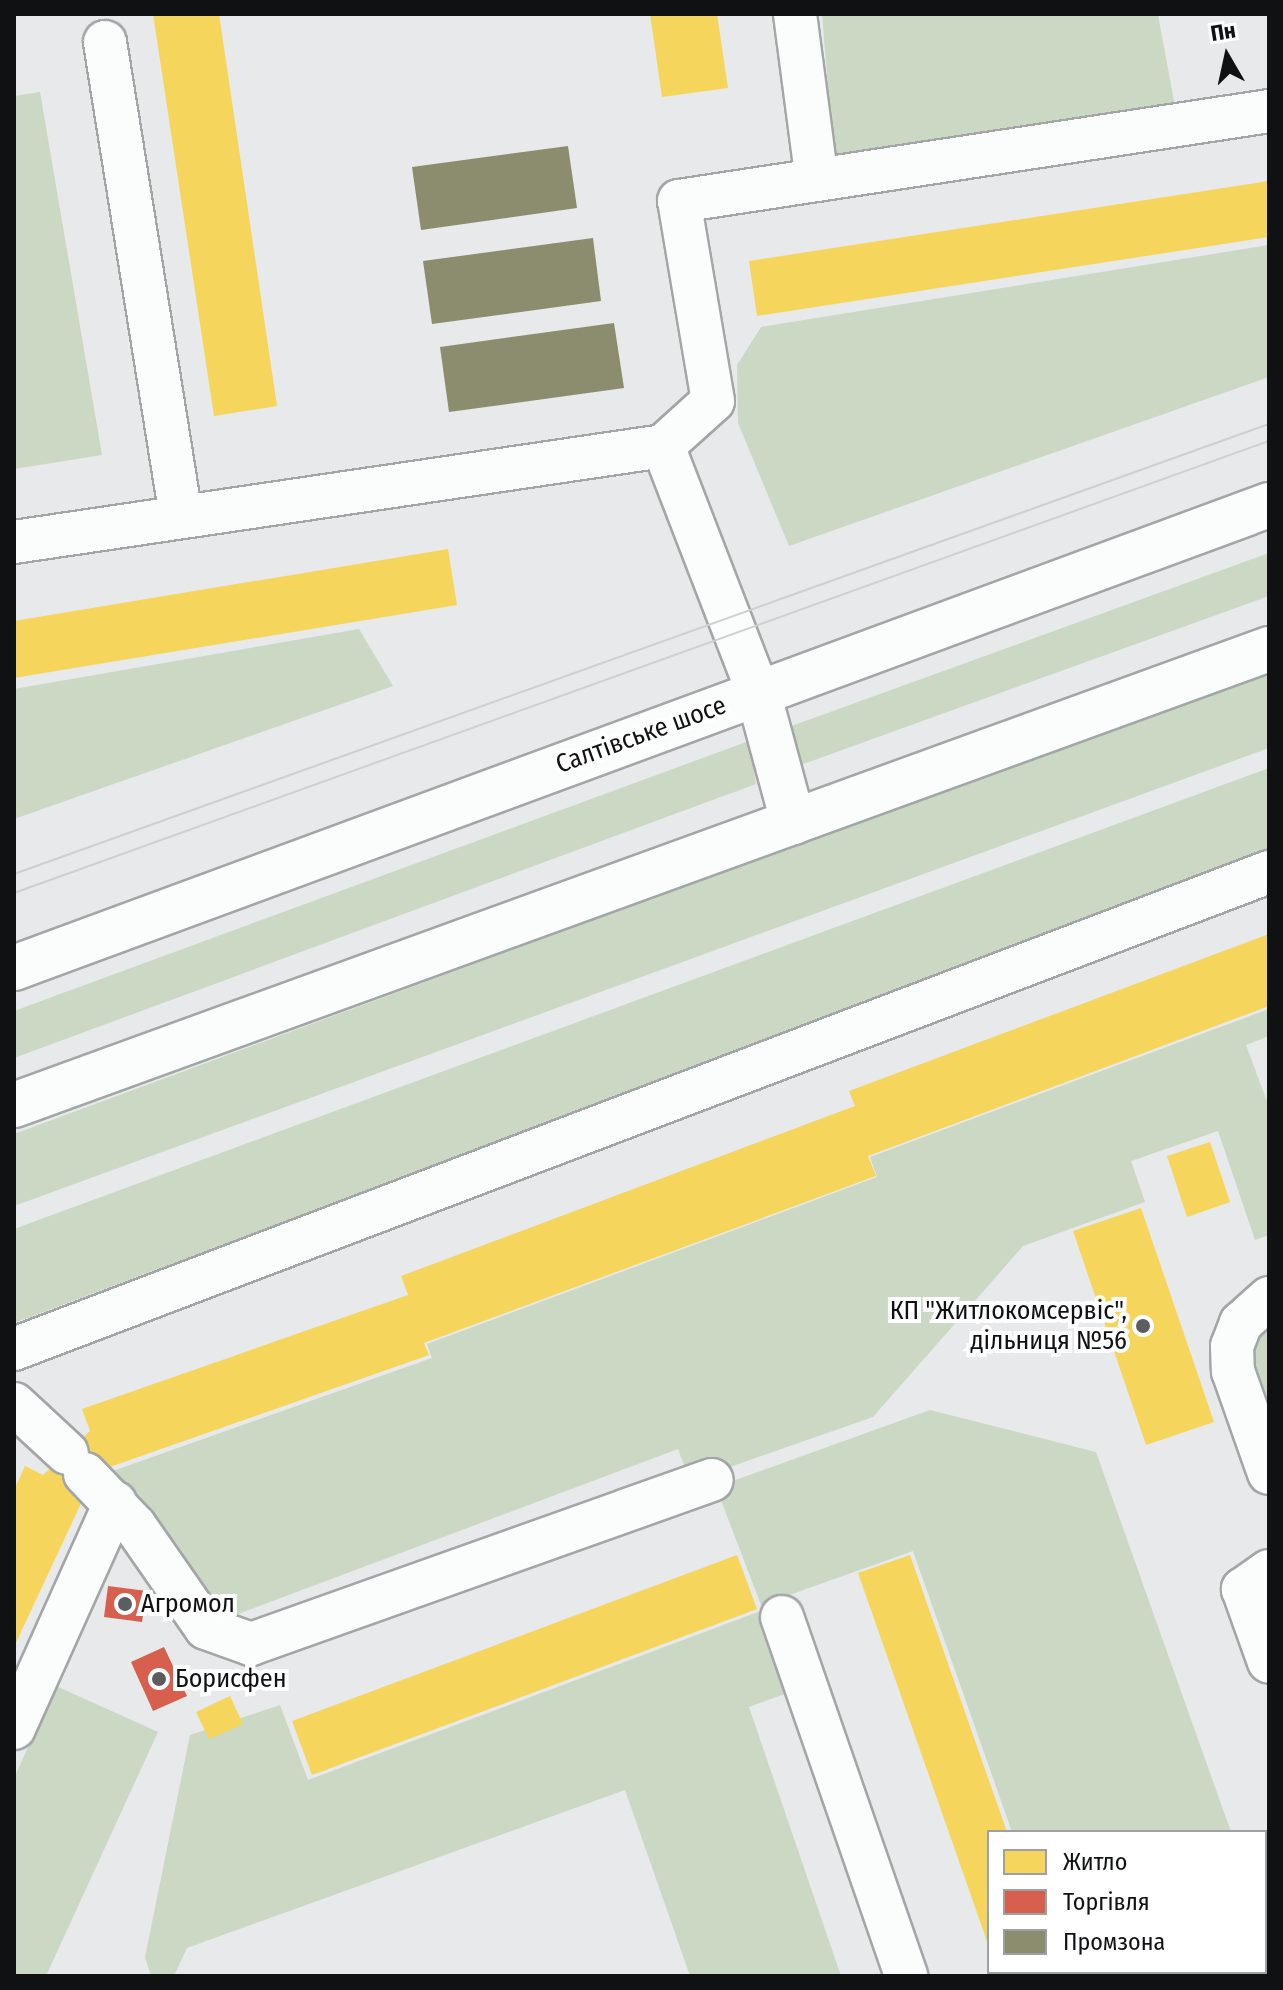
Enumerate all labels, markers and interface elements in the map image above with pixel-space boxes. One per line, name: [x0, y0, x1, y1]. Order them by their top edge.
north arrow: [1187, 16, 1267, 96]
text: Пн: [1209, 17, 1238, 47]
street label: Салтівське шосе: [552, 690, 730, 780]
place label: КП "Житлокомсервіс", дільниця №56: [890, 1295, 1127, 1356]
marker: КП "Житлокомсервіс", дільниця №56: [1134, 1317, 1152, 1335]
place label: Агромол: [141, 1588, 235, 1620]
marker: Агромол: [116, 1595, 134, 1613]
place label: Борисфен: [175, 1663, 287, 1695]
marker: Борисфен: [150, 1670, 168, 1688]
legend: [987, 1830, 1267, 1974]
text: Житло: [1063, 1848, 1127, 1876]
text: Торгівля: [1063, 1888, 1150, 1916]
text: Промзона: [1063, 1928, 1165, 1956]

